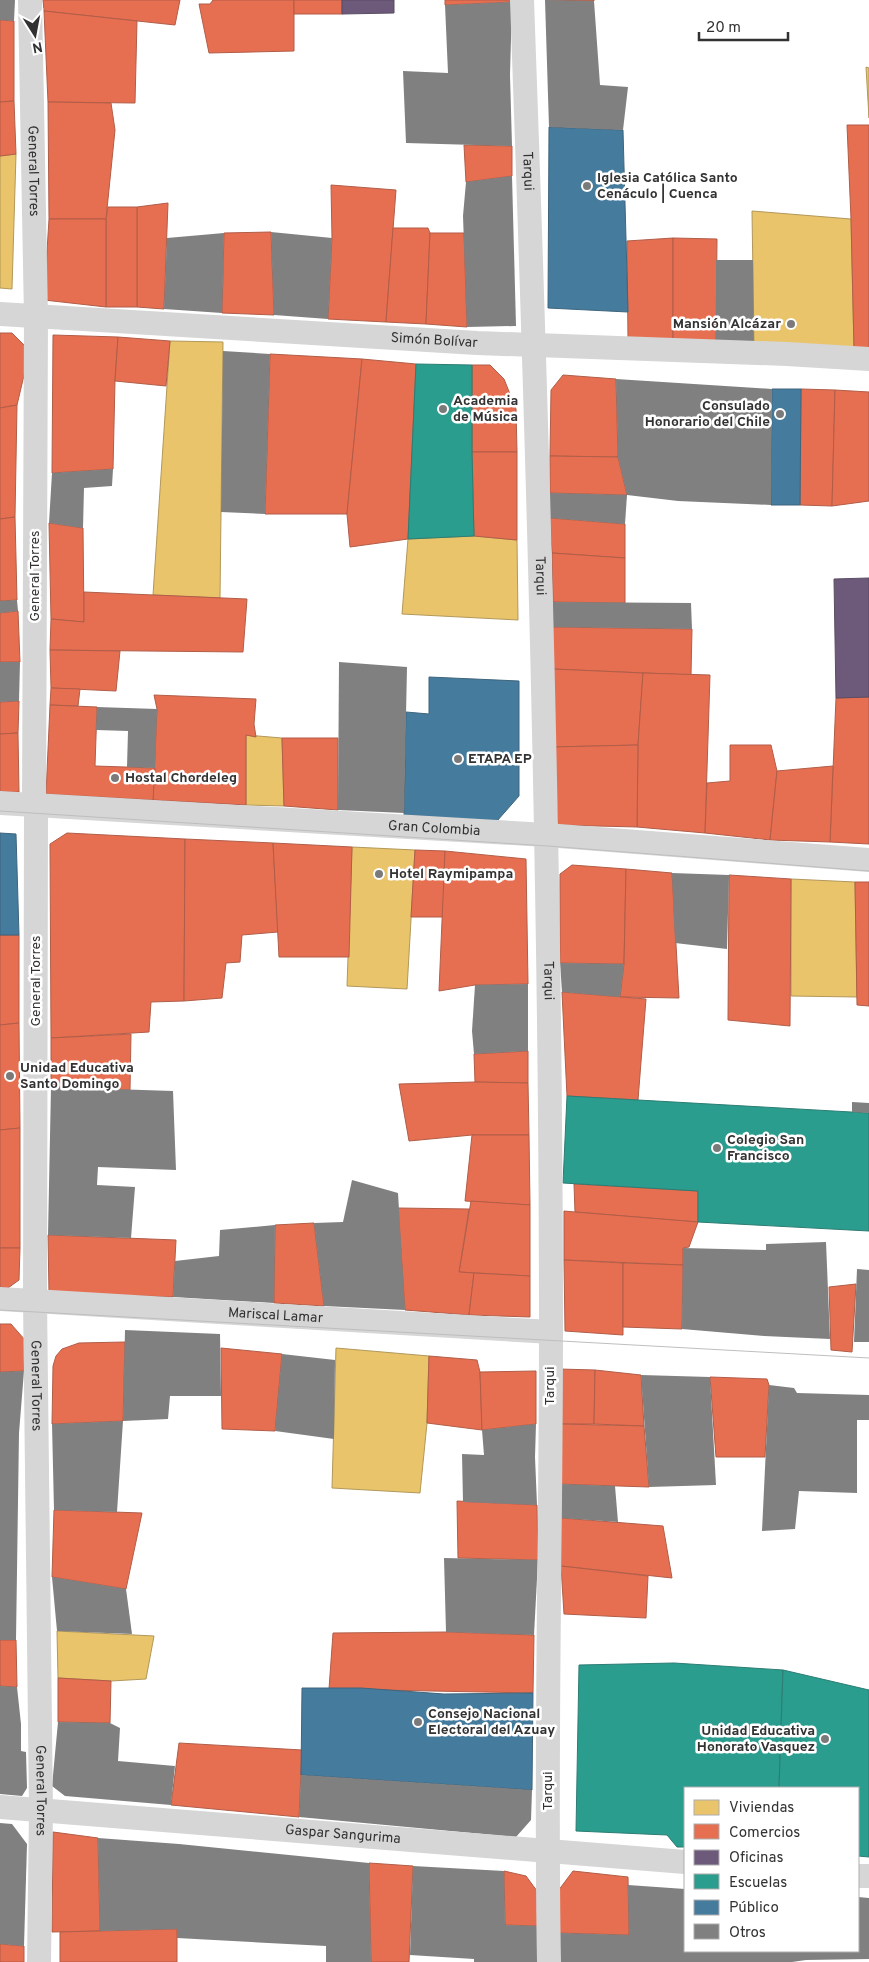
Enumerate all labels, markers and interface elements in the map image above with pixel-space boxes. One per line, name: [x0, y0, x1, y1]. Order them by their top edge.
north arrow: [10, 10, 60, 60]
scale bar: [699, 10, 788, 42]
text: 20 m: [706, 19, 741, 38]
text: N: [31, 37, 44, 56]
street label: General Torres: [24, 125, 43, 217]
street label: Tarqui: [519, 151, 537, 191]
place label: Iglesia Católica Santo Cenáculo | Cuenca: [597, 170, 738, 203]
marker: Iglesia Católica Santo Cenáculo | Cuenca: [581, 180, 593, 192]
place label: Mansión Alcázar: [673, 316, 781, 333]
marker: Mansión Alcázar: [785, 318, 797, 330]
street label: Simón Bolívar: [390, 329, 479, 352]
place label: Academia de Música: [453, 393, 518, 426]
place label: Consulado Honorario del Chile: [645, 398, 770, 431]
marker: Academia de Música: [437, 403, 449, 415]
marker: Consulado Honorario del Chile: [774, 408, 786, 420]
street label: General Torres: [27, 530, 44, 622]
street label: Tarqui: [531, 556, 549, 596]
place label: ETAPA EP: [468, 751, 532, 768]
marker: ETAPA EP: [452, 753, 464, 765]
place label: Hostal Chordeleg: [125, 770, 237, 787]
marker: Hostal Chordeleg: [109, 772, 121, 784]
street label: Gran Colombia: [388, 817, 481, 840]
place label: Hotel Raymipampa: [389, 866, 513, 883]
marker: Hotel Raymipampa: [373, 868, 385, 880]
street label: General Torres: [28, 935, 45, 1027]
street label: Tarqui: [540, 961, 557, 1000]
place label: Unidad Educativa Santo Domingo: [20, 1060, 134, 1093]
marker: Unidad Educativa Santo Domingo: [4, 1070, 16, 1082]
place label: Colegio San Francisco: [727, 1132, 804, 1165]
marker: Colegio San Francisco: [711, 1142, 723, 1154]
street label: Mariscal Lamar: [227, 1304, 324, 1327]
street label: General Torres: [27, 1340, 45, 1431]
street label: Tarqui: [542, 1366, 559, 1406]
place label: Consejo Nacional Electoral del Azuay: [428, 1706, 555, 1739]
marker: Consejo Nacional Electoral del Azuay: [412, 1716, 424, 1728]
place label: Unidad Educativa Honorato Vasquez: [697, 1723, 815, 1756]
marker: Unidad Educativa Honorato Vasquez: [819, 1733, 831, 1745]
street label: General Torres: [32, 1745, 50, 1836]
street label: Tarqui: [540, 1771, 557, 1811]
legend: [684, 1787, 859, 1952]
text: Viviendas: [729, 1799, 794, 1818]
street label: Gaspar Sangurima: [284, 1821, 401, 1848]
text: Comercios: [729, 1824, 800, 1843]
text: Oficinas: [729, 1849, 784, 1868]
text: Escuelas: [729, 1874, 787, 1893]
text: Público: [729, 1899, 779, 1918]
text: Otros: [729, 1924, 766, 1943]

